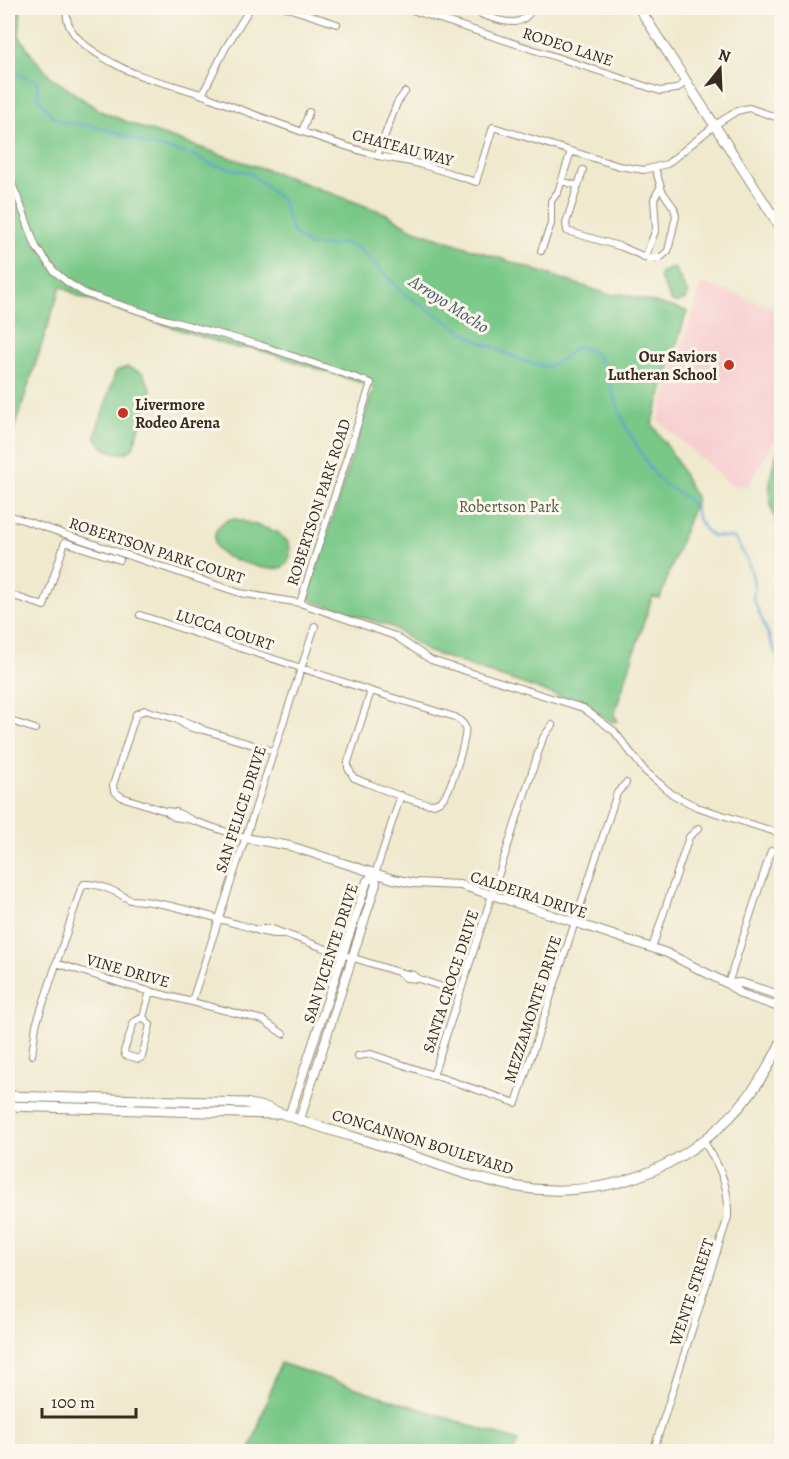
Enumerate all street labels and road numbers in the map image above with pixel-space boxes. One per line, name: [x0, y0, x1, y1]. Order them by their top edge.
street label: RODEO LANE: [520, 22, 616, 72]
street label: CHATEAU WAY: [350, 124, 456, 172]
street label: ROBERTSON PARK ROAD: [282, 416, 356, 589]
street label: ROBERTSON PARK COURT: [66, 512, 248, 590]
street label: LUCCA COURT: [173, 604, 277, 656]
street label: SAN FELICE DRIVE: [210, 743, 272, 876]
street label: CALDEIRA DRIVE: [467, 866, 590, 924]
street label: SAN VICENTE DRIVE: [298, 880, 364, 1026]
street label: SANTA CROCE DRIVE: [417, 907, 484, 1056]
street label: MEZZAMONTE DRIVE: [499, 933, 567, 1086]
street label: VINE DRIVE: [83, 948, 172, 993]
street label: CONCANNON BOULEVARD: [329, 1104, 516, 1180]
street label: WENTE STREET: [664, 1236, 720, 1350]

